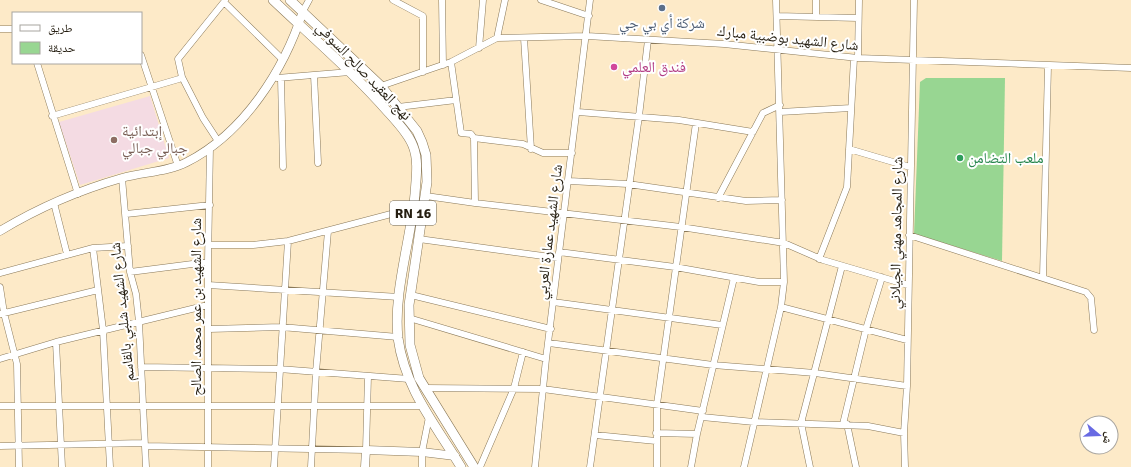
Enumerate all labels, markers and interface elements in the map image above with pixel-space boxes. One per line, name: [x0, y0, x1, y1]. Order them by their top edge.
marker: شركة أي بي جي: [657, 3, 667, 13]
legend: [12, 12, 142, 64]
place label: شركة أي بي جي: [619, 14, 705, 35]
street label: نهج العقيد صالح السوفي: [310, 18, 416, 126]
text: طريق: [48, 21, 73, 36]
street label: شارع الشهيد بوضبية مبارك: [716, 22, 860, 55]
text: حديقة: [48, 41, 76, 56]
place label: فندق العلمي: [622, 58, 686, 79]
marker: فندق العلمي: [609, 62, 619, 72]
place label: إبتدائية جبالي جبالي: [122, 122, 188, 160]
marker: إبتدائية جبالي جبالي: [109, 135, 119, 145]
place label: ملعب التضامن: [968, 149, 1044, 168]
marker: ملعب التضامن: [955, 153, 965, 163]
street label: شارع المجاهد مهني الجيلاني: [886, 156, 909, 310]
street label: شارع الشهيد عمارة العربي: [532, 163, 569, 301]
road number: RN 16: [390, 201, 436, 225]
street label: شارع الشهيد بن عمر محمد الصالح: [187, 218, 206, 396]
street label: شارع الشهيد شلبي بالقاسم: [106, 241, 141, 383]
north arrow: [1079, 415, 1119, 455]
text: ش: [1099, 430, 1116, 446]

